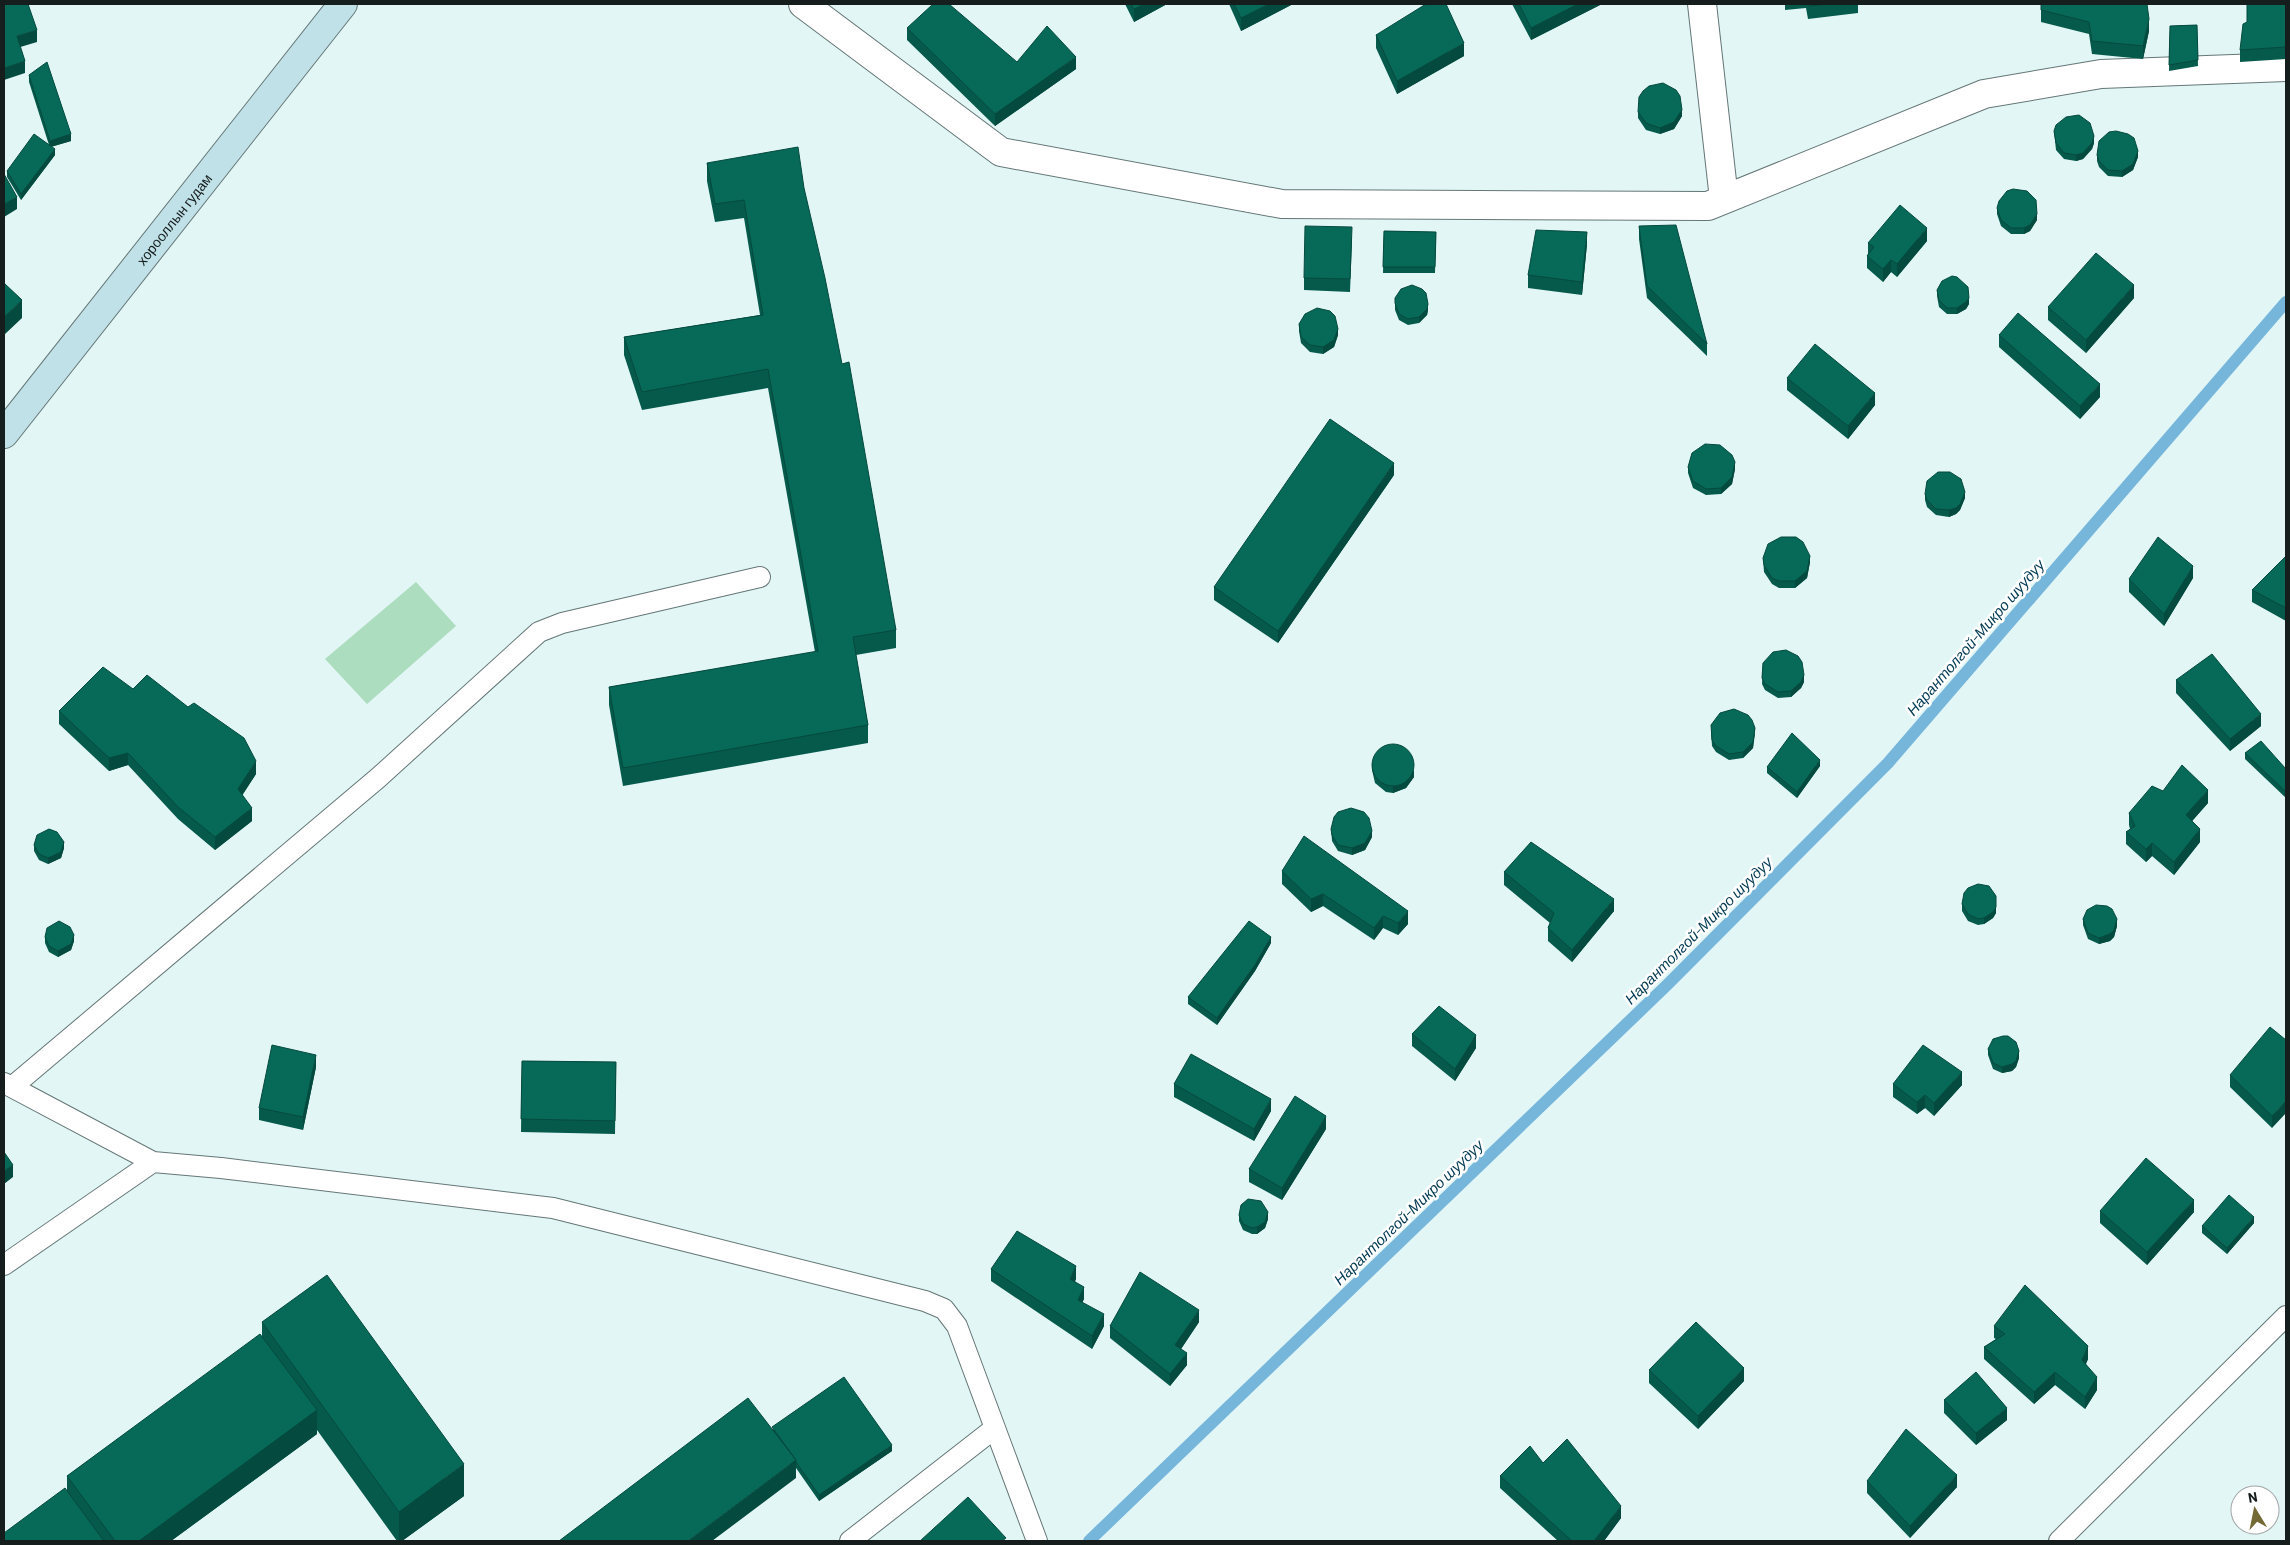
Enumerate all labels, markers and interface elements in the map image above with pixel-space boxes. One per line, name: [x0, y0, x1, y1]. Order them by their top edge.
street label: хорооллын гудам: [132, 170, 215, 268]
water label: Нарантолгой-Микро шуудуу: [1902, 554, 2049, 719]
water label: Нарантолгой-Микро шуудуу: [1621, 852, 1776, 1007]
water label: Нарантолгой-Микро шуудуу: [1330, 1135, 1487, 1288]
north arrow: [2230, 1485, 2280, 1535]
text: N: [2247, 1488, 2259, 1506]

